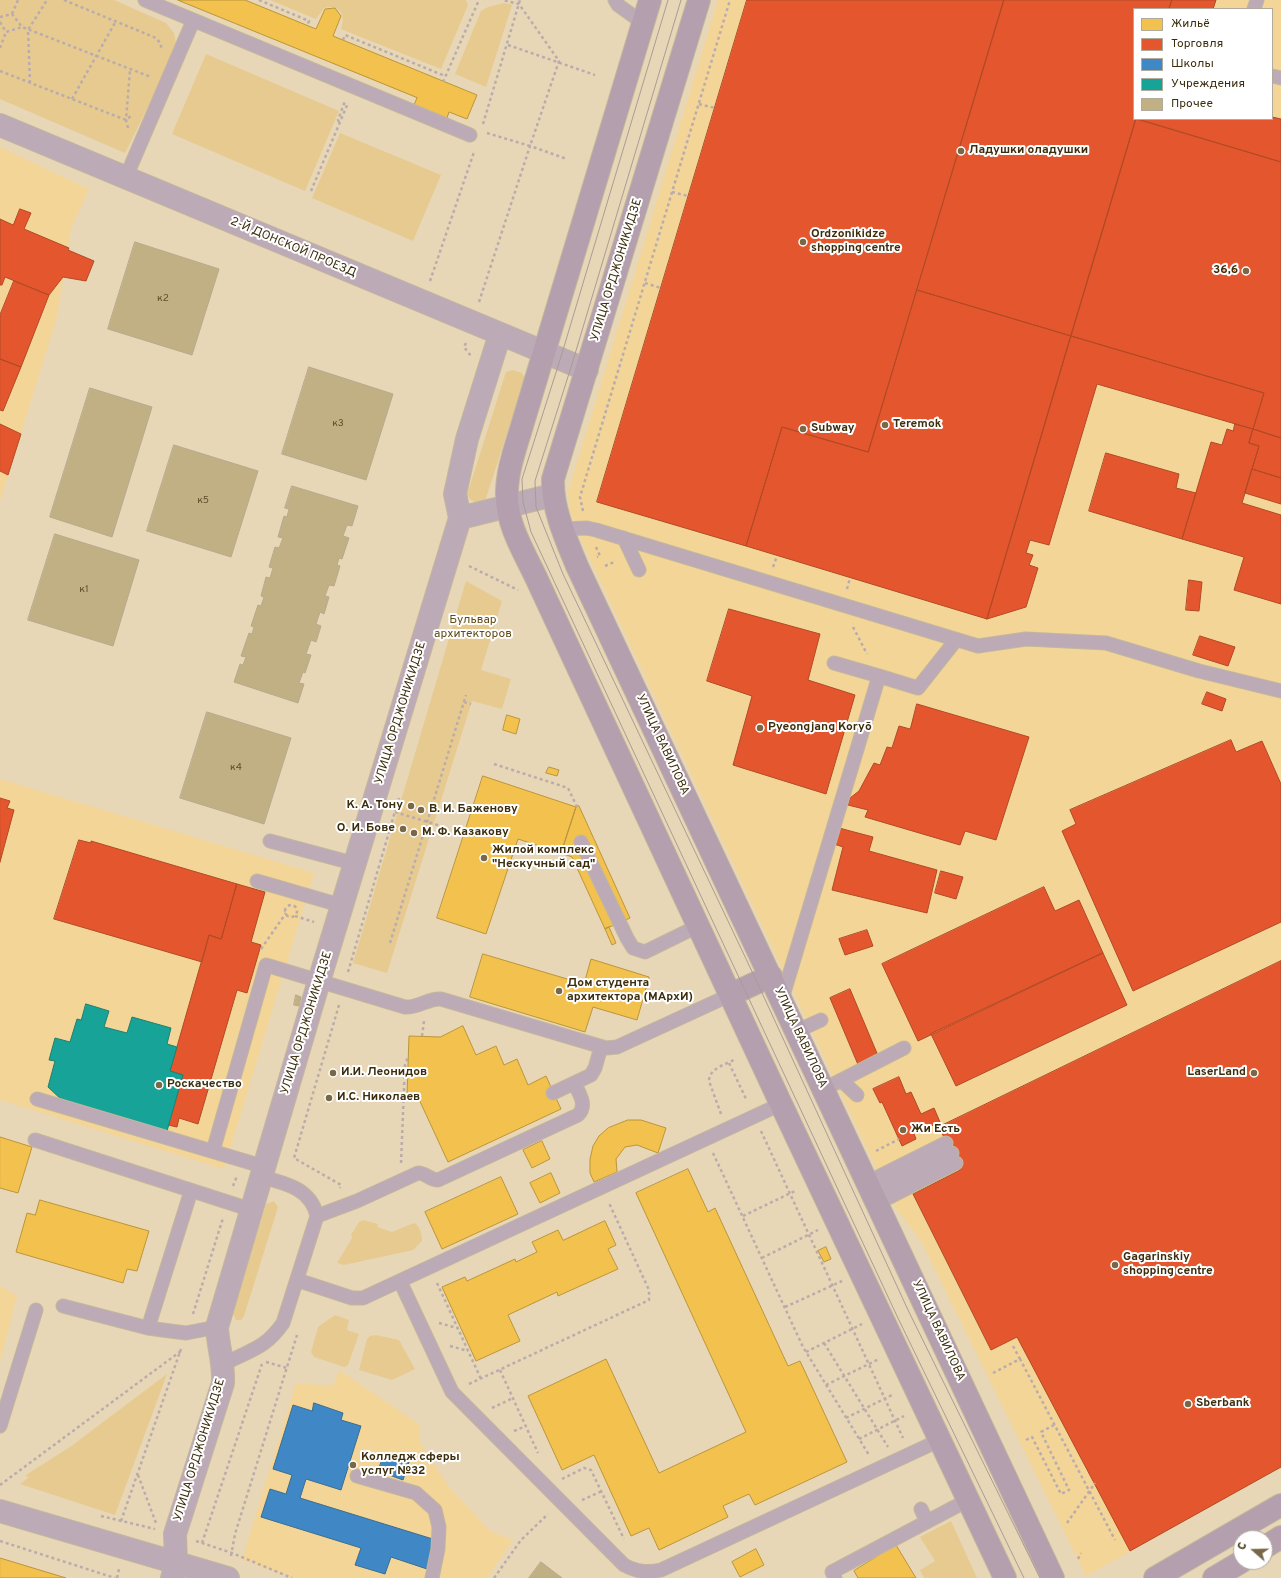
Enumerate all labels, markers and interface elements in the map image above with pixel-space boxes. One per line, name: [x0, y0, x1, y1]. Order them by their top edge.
legend: [1133, 8, 1273, 120]
text: Жильё: [1171, 16, 1210, 32]
text: Торговля: [1171, 36, 1223, 52]
text: Школы: [1171, 56, 1214, 72]
text: Учреждения: [1171, 76, 1245, 92]
text: Прочее: [1171, 96, 1213, 112]
place label: Ладушки оладушки: [969, 144, 1088, 158]
marker: Ладушки оладушки: [956, 146, 966, 156]
street label: УЛИЦА ОРДЖОНИКИДЗЕ: [588, 197, 646, 343]
street label: 2-Й ДОНСКОЙ ПРОЕЗД: [228, 215, 358, 281]
place label: Ordzonikidze shopping centre: [811, 228, 901, 256]
marker: Ordzonikidze shopping centre: [798, 237, 808, 247]
place label: 36,6: [1213, 264, 1238, 278]
marker: 36,6: [1241, 266, 1251, 276]
house number: к2: [157, 293, 169, 305]
house number: к3: [332, 418, 344, 430]
place label: Teremok: [893, 418, 941, 432]
marker: Teremok: [880, 420, 890, 430]
place label: Subway: [811, 422, 855, 436]
marker: Subway: [798, 424, 808, 434]
house number: к5: [197, 495, 209, 507]
house number: к1: [79, 584, 89, 596]
park label: Бульвар архитекторов: [434, 614, 512, 642]
street label: УЛИЦА ОРДЖОНИКИДЗЕ: [372, 640, 430, 786]
street label: УЛИЦА ВАВИЛОВА: [632, 692, 692, 798]
place label: Pyeongjang Koryŏ: [768, 721, 872, 735]
marker: Pyeongjang Koryŏ: [755, 723, 765, 733]
house number: к4: [230, 762, 242, 774]
place label: К. А. Тону: [347, 799, 403, 813]
marker: К. А. Тону: [406, 801, 416, 811]
place label: В. И. Баженову: [429, 803, 518, 817]
marker: В. И. Баженову: [416, 805, 426, 815]
place label: О. И. Бове: [337, 822, 395, 836]
marker: О. И. Бове: [398, 824, 408, 834]
place label: М. Ф. Казакову: [422, 826, 509, 840]
marker: М. Ф. Казакову: [409, 828, 419, 838]
place label: Жилой комплекс "Нескучный сад": [492, 844, 595, 872]
marker: Жилой комплекс "Нескучный сад": [479, 853, 489, 863]
street label: УЛИЦА ОРДЖОНИКИДЗЕ: [278, 950, 336, 1096]
place label: Дом студента архитектора (МАрхИ): [567, 977, 693, 1005]
street label: УЛИЦА ВАВИЛОВА: [770, 985, 830, 1091]
marker: Дом студента архитектора (МАрхИ): [554, 986, 564, 996]
place label: И.И. Леонидов: [341, 1066, 427, 1080]
place label: LaserLand: [1187, 1066, 1246, 1080]
marker: И.И. Леонидов: [328, 1068, 338, 1078]
marker: LaserLand: [1249, 1068, 1259, 1078]
place label: Роскачество: [167, 1078, 242, 1092]
marker: Роскачество: [154, 1080, 164, 1090]
place label: И.С. Николаев: [337, 1091, 420, 1105]
marker: И.С. Николаев: [324, 1093, 334, 1103]
place label: Жи Есть: [911, 1123, 960, 1137]
marker: Жи Есть: [898, 1125, 908, 1135]
place label: Gagarinskiy shopping centre: [1123, 1251, 1213, 1279]
marker: Gagarinskiy shopping centre: [1110, 1260, 1120, 1270]
street label: УЛИЦА ВАВИЛОВА: [908, 1278, 968, 1384]
street label: УЛИЦА ОРДЖОНИКИДЗЕ: [171, 1377, 229, 1523]
place label: Sberbank: [1196, 1397, 1250, 1411]
marker: Sberbank: [1183, 1399, 1193, 1409]
place label: Колледж сферы услуг №32: [361, 1451, 460, 1479]
marker: Колледж сферы услуг №32: [348, 1460, 358, 1470]
north arrow: [1233, 1530, 1273, 1570]
text: С: [1235, 1541, 1250, 1552]

